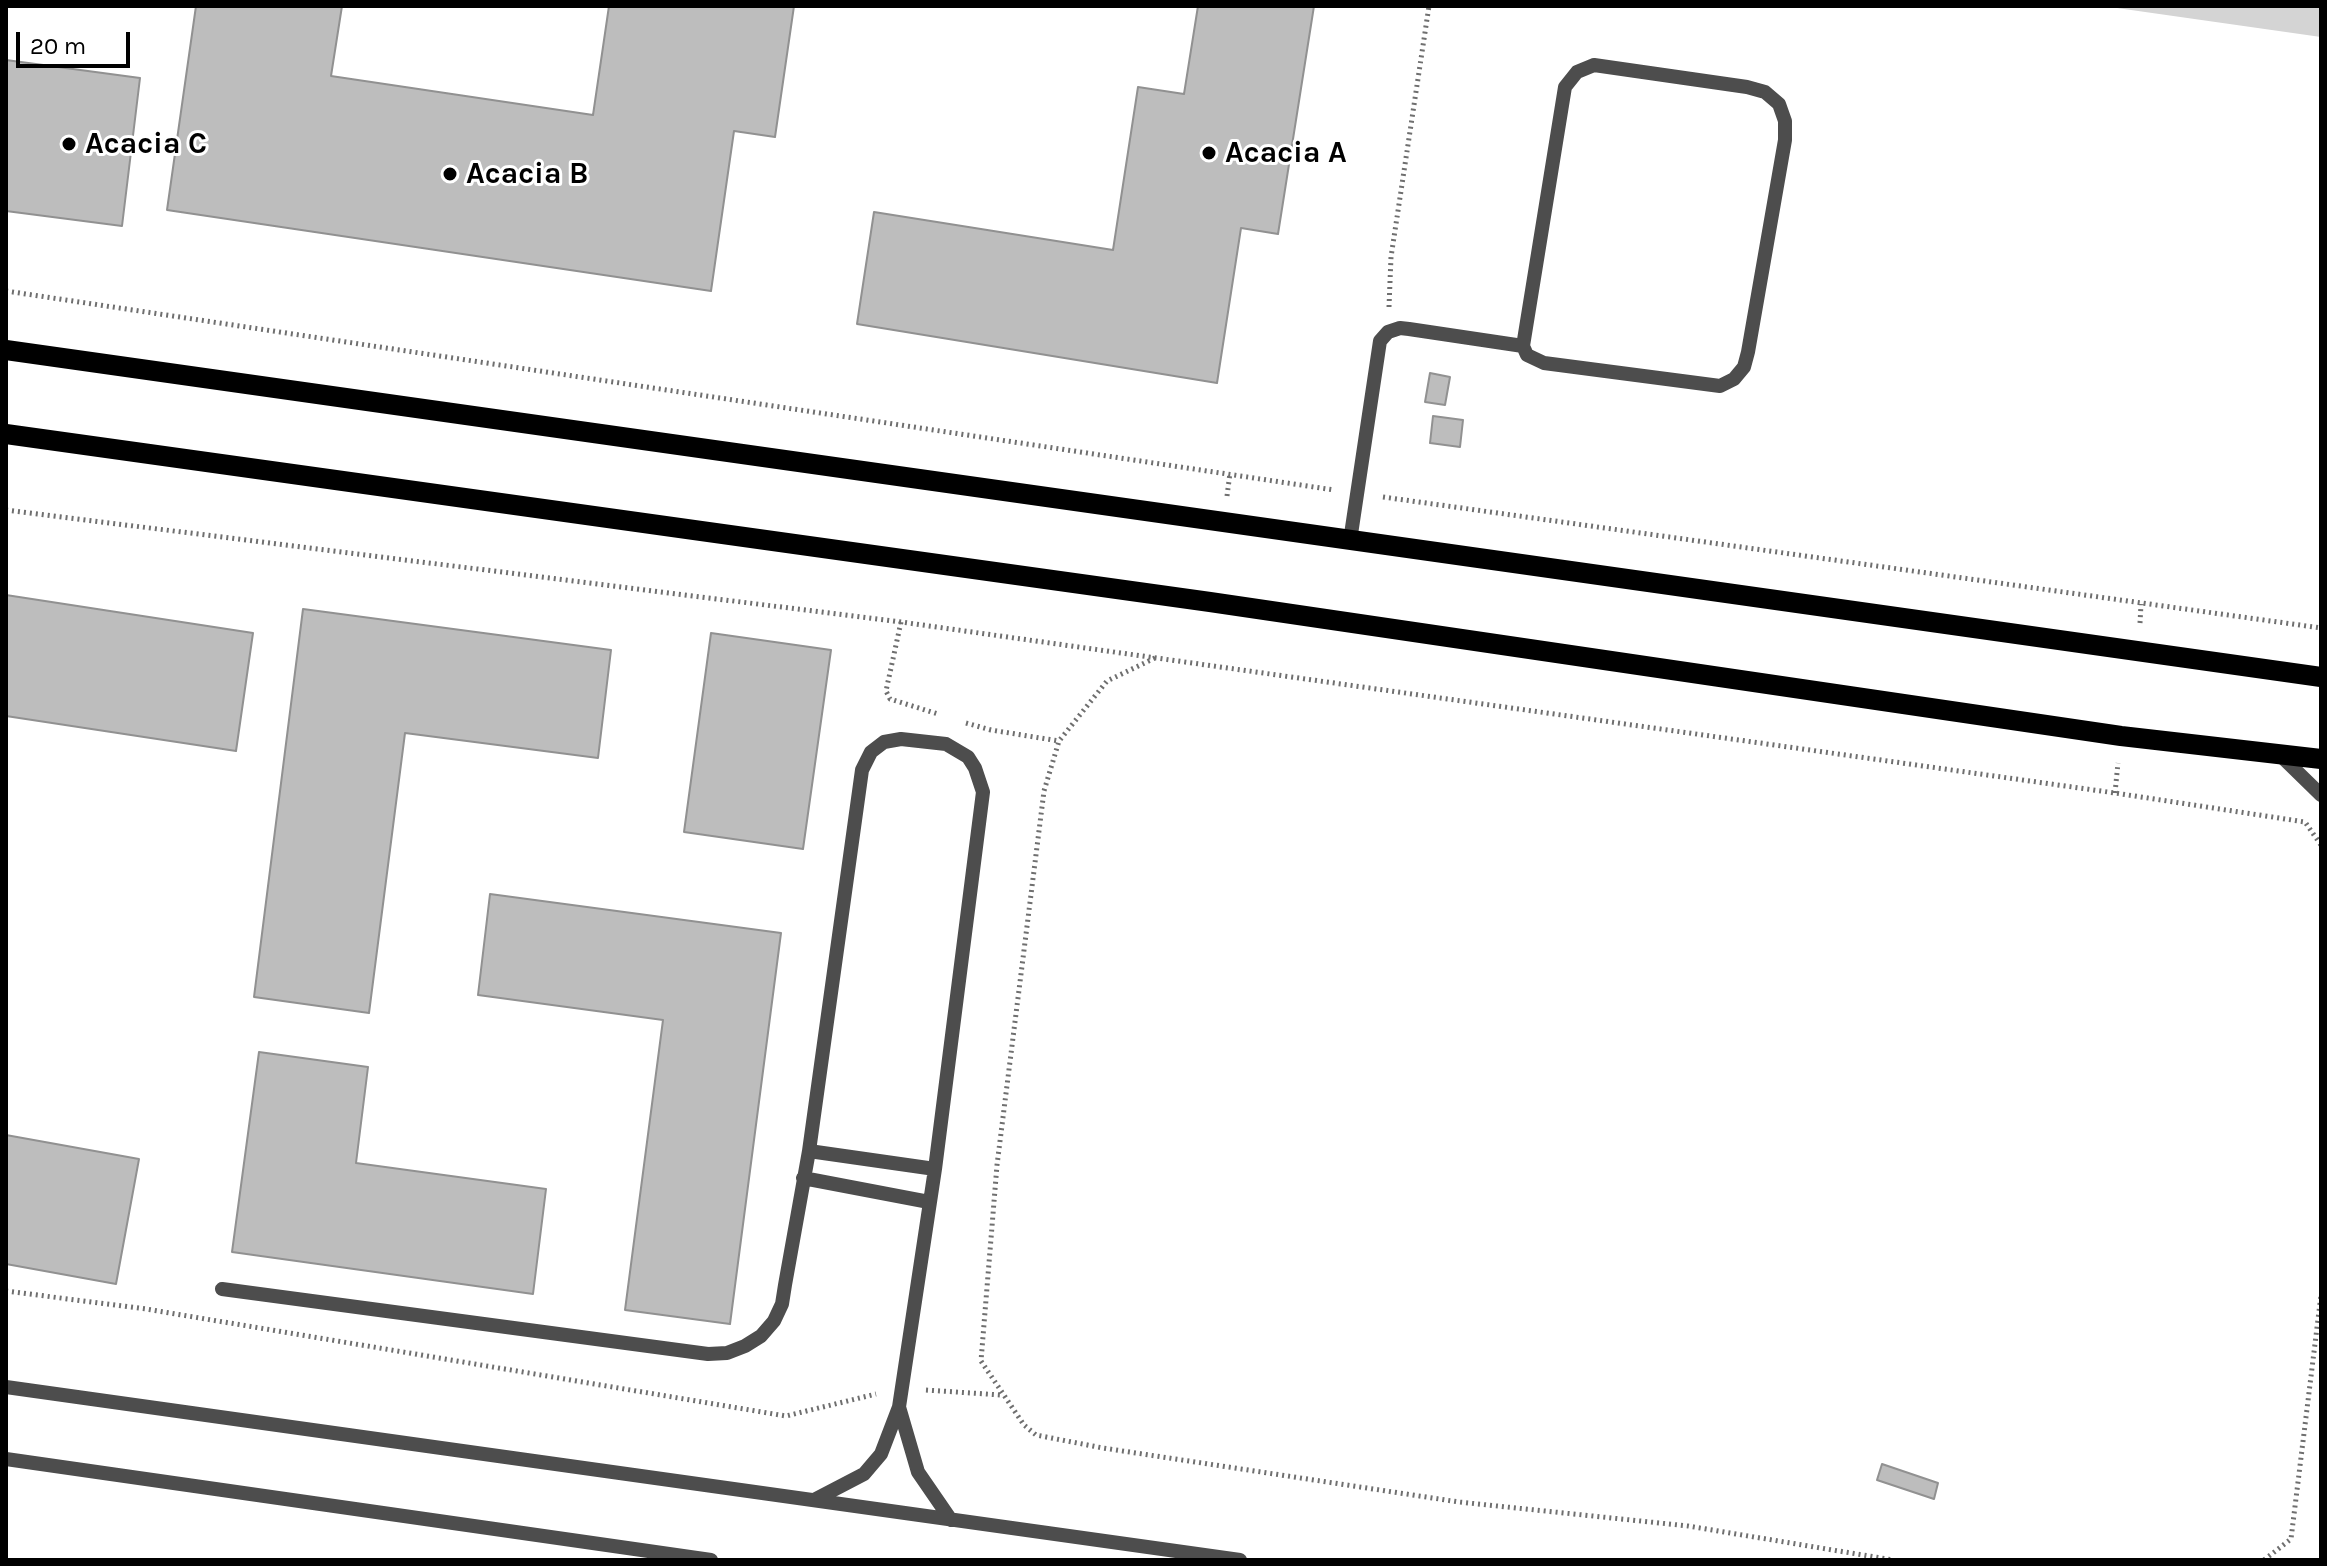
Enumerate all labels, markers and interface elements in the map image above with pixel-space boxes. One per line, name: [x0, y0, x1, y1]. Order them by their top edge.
scale bar: [20, 16, 134, 66]
text: 20 m: [30, 32, 86, 60]
place label: Acacia C: [85, 126, 207, 162]
marker: Acacia C: [60, 135, 78, 153]
place label: Acacia A: [1225, 135, 1347, 171]
marker: Acacia A: [1200, 144, 1218, 162]
place label: Acacia B: [466, 156, 589, 192]
marker: Acacia B: [441, 165, 459, 183]

